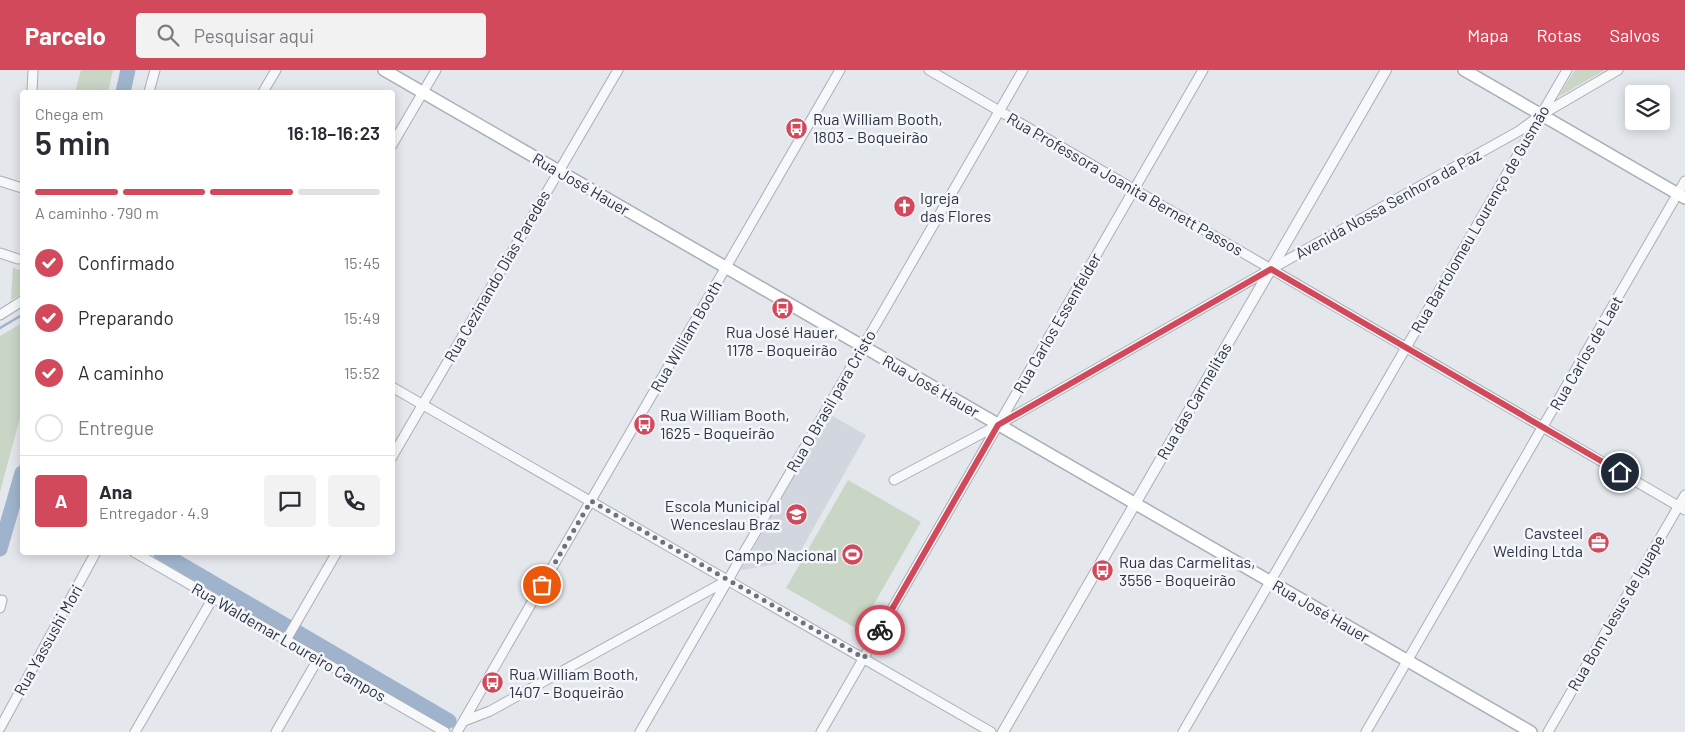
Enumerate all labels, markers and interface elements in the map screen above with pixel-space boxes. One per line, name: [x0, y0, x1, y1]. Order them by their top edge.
search box: [136, 13, 486, 58]
text: Parcelo: [25, 21, 106, 50]
icon: search: [154, 21, 182, 49]
text: Pesquisar aqui: [194, 24, 314, 47]
text: Mapa: [1467, 24, 1508, 46]
text: Rotas: [1536, 24, 1581, 46]
text: Salvos: [1609, 24, 1660, 46]
map controls: [1625, 85, 1670, 130]
button: layers: [1625, 85, 1670, 130]
street label: Rua Bartolomeu Lourenço de Gusmão: [1406, 101, 1553, 336]
text: Chega em: [35, 104, 103, 123]
street label: Rua Professora Joanita Bernett Passos: [1004, 108, 1247, 259]
place label: Rua William Booth, 1803 - Boqueirão: [813, 109, 943, 146]
bus stop icon: Rua William Booth, 1803 - Boqueirão: [785, 116, 809, 140]
text: 16:18–16:23: [287, 121, 380, 144]
text: 5 min: [35, 123, 110, 161]
street label: Avenida Nossa Senhora da Paz: [1291, 144, 1484, 263]
street label: Rua José Hauer: [529, 148, 633, 219]
street label: Rua Cezinando Dias Paredes: [440, 187, 554, 365]
place label: Igreja das Flores: [920, 188, 991, 225]
church icon: Igreja das Flores: [892, 195, 916, 219]
text: A caminho · 790 m: [35, 203, 159, 222]
icon: check: [35, 249, 63, 277]
street label: Rua Carlos Essenfelder: [1009, 249, 1105, 396]
text: Confirmado: [78, 251, 175, 274]
text: 15:45: [344, 253, 380, 272]
street label: Rua William Booth: [646, 277, 725, 395]
street label: Rua Carlos de Laet: [1545, 292, 1626, 413]
bus stop icon: Rua José Hauer, 1178 - Boqueirão: [770, 296, 794, 320]
icon: check: [35, 304, 63, 332]
text: Preparando: [78, 306, 174, 329]
text: 15:49: [344, 308, 380, 327]
place label: Rua José Hauer, 1178 - Boqueirão: [726, 322, 838, 359]
street label: Rua O Brasil para Cristo: [782, 326, 879, 475]
street label: Rua das Carmelitas: [1152, 339, 1235, 463]
street label: Rua José Hauer: [879, 350, 983, 421]
icon: check: [35, 359, 63, 387]
text: A caminho: [78, 361, 164, 384]
text: 15:52: [344, 363, 380, 382]
place label: Rua William Booth, 1625 - Boqueirão: [660, 405, 790, 442]
bus stop icon: Rua William Booth, 1625 - Boqueirão: [632, 412, 656, 436]
text: Entregue: [78, 416, 154, 439]
pin: [1599, 451, 1641, 493]
icon: home: [1606, 458, 1634, 486]
button: chat: [264, 475, 316, 527]
button: phone: [328, 475, 380, 527]
text: Ana: [99, 480, 132, 503]
text: A: [55, 489, 67, 512]
place label: Escola Municipal Wenceslau Braz: [665, 496, 780, 533]
text: Entregador · 4.9: [99, 503, 209, 522]
school or university icon: Escola Municipal Wenceslau Braz: [784, 503, 808, 527]
place label: Cavsteel Welding Ltda: [1493, 523, 1583, 560]
office icon: Cavsteel Welding Ltda: [1587, 530, 1611, 554]
street label: Rua Bom Jesus de Iguape: [1563, 531, 1668, 694]
sports icon: Campo Nacional: [841, 543, 865, 567]
place label: Campo Nacional: [725, 545, 837, 564]
place label: Rua das Carmelitas, 3556 - Boqueirão: [1119, 552, 1255, 589]
bus stop icon: Rua das Carmelitas, 3556 - Boqueirão: [1091, 559, 1115, 583]
pin: [521, 564, 563, 606]
icon: bag: [528, 571, 556, 599]
street label: Rua José Hauer: [1269, 575, 1373, 646]
street label: Rua Waldemar Loureiro Campos: [189, 578, 390, 705]
street label: Rua Yassushi Mori: [9, 581, 86, 698]
courier: [855, 605, 905, 655]
icon: bike: [866, 616, 894, 644]
place label: Rua William Booth, 1407 - Boqueirão: [509, 664, 639, 701]
bus stop icon: Rua William Booth, 1407 - Boqueirão: [481, 671, 505, 695]

